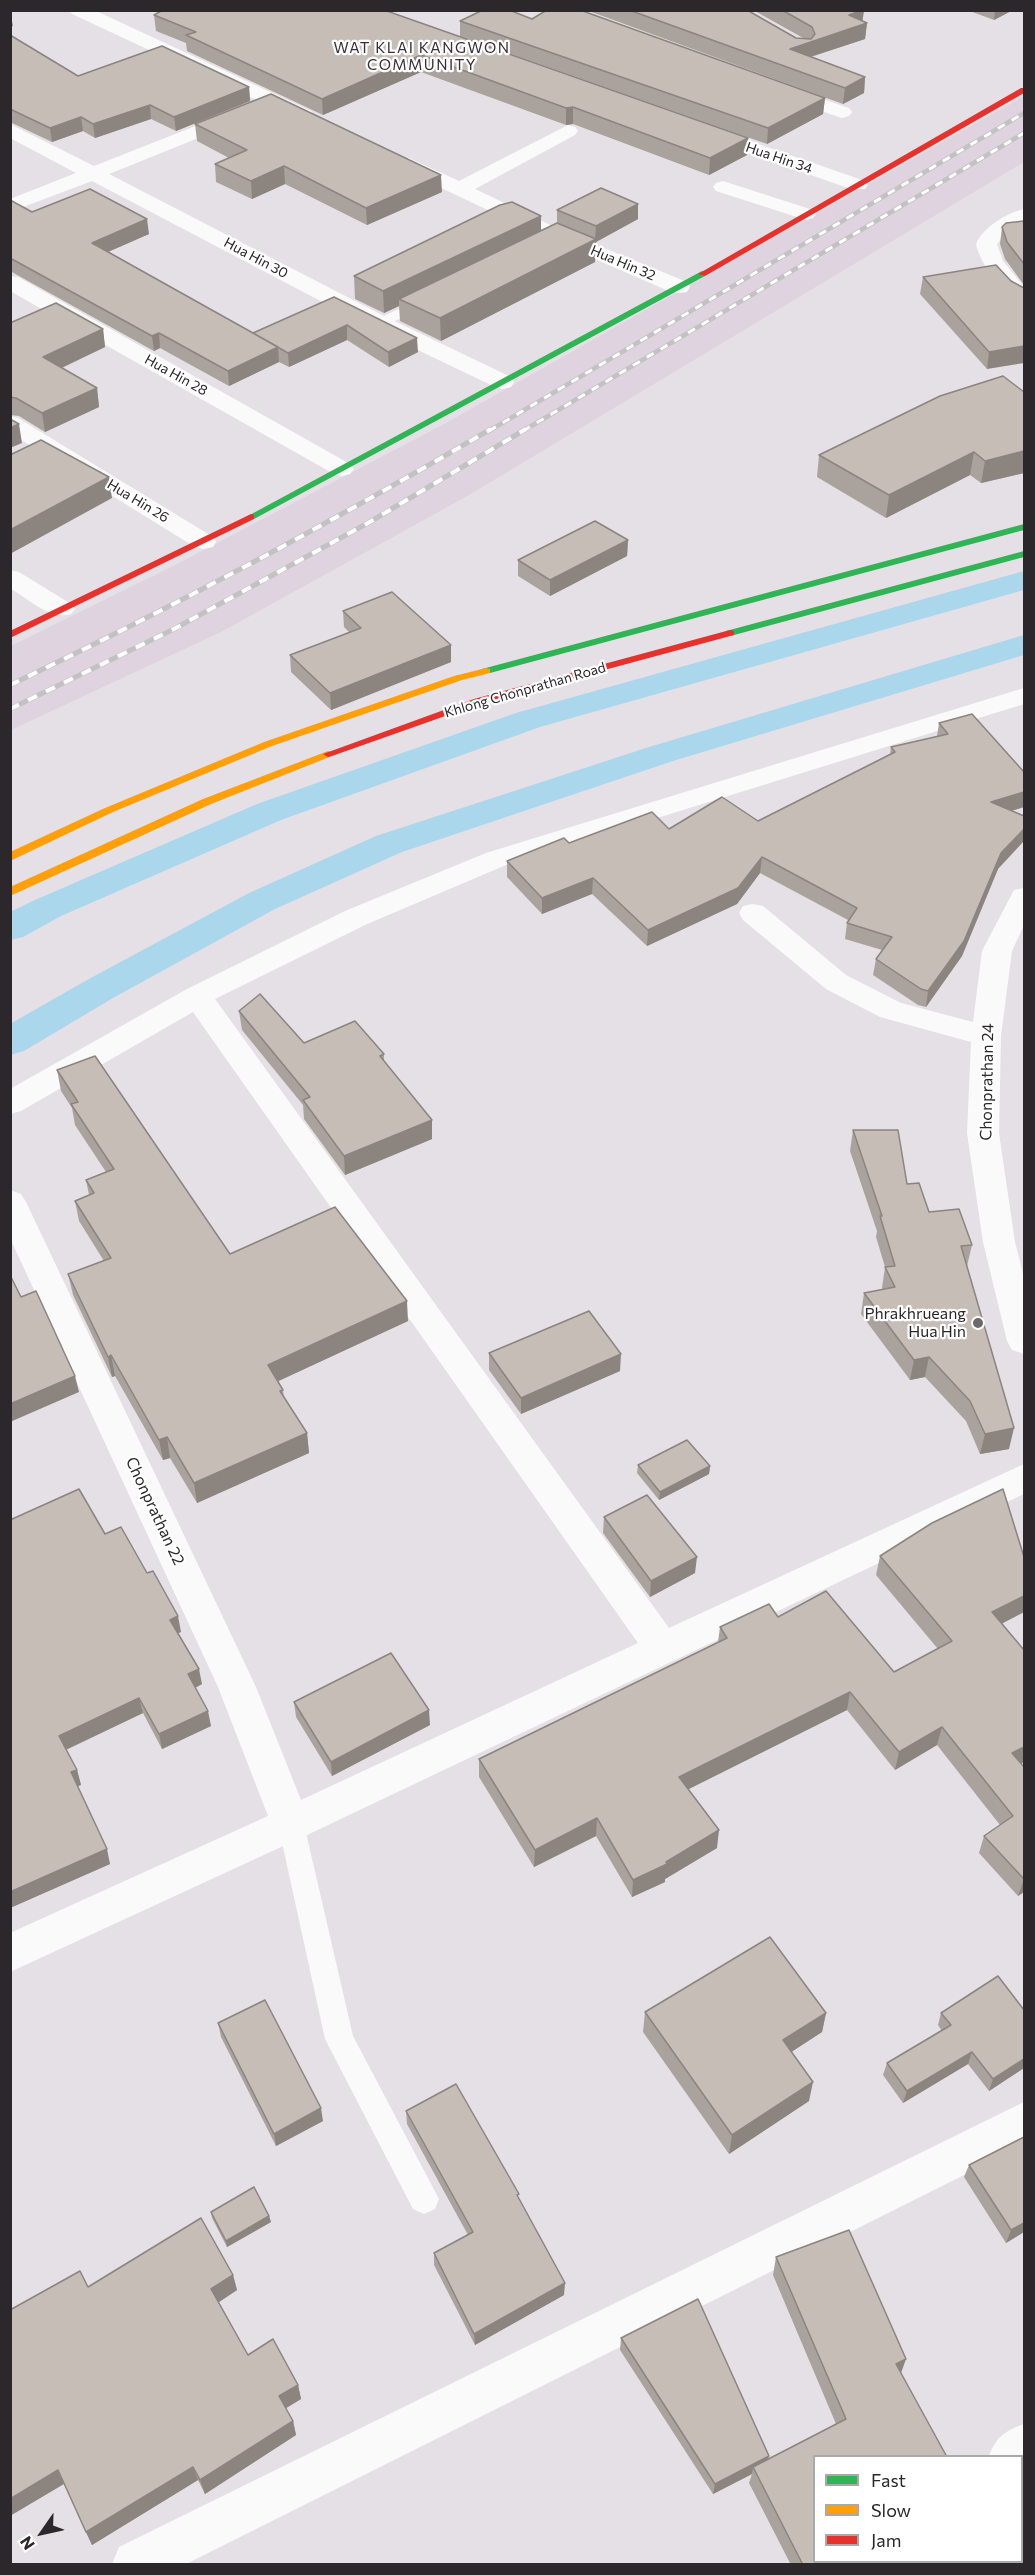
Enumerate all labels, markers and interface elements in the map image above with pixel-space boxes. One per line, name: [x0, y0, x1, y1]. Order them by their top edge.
district label: WAT KLAI KANGWON COMMUNITY: [333, 39, 511, 74]
street label: Hua Hin 34: [743, 139, 815, 177]
street label: Hua Hin 30: [221, 234, 291, 282]
street label: Hua Hin 32: [588, 242, 658, 284]
street label: Hua Hin 28: [142, 351, 210, 399]
street label: Hua Hin 26: [104, 476, 172, 526]
street label: Khlong Chonprathan Road: [442, 659, 608, 721]
street label: Chonprathan 24: [976, 1023, 998, 1141]
place label: Phrakhrueang Hua Hin: [864, 1304, 966, 1342]
marker: Phrakhrueang Hua Hin: [971, 1316, 985, 1330]
street label: Chonprathan 22: [122, 1454, 188, 1568]
legend: [813, 2455, 1023, 2563]
text: Fast: [871, 2469, 906, 2491]
text: Slow: [871, 2499, 911, 2521]
north arrow: [12, 2503, 72, 2563]
text: Jam: [871, 2529, 901, 2551]
text: N: [15, 2533, 38, 2554]

